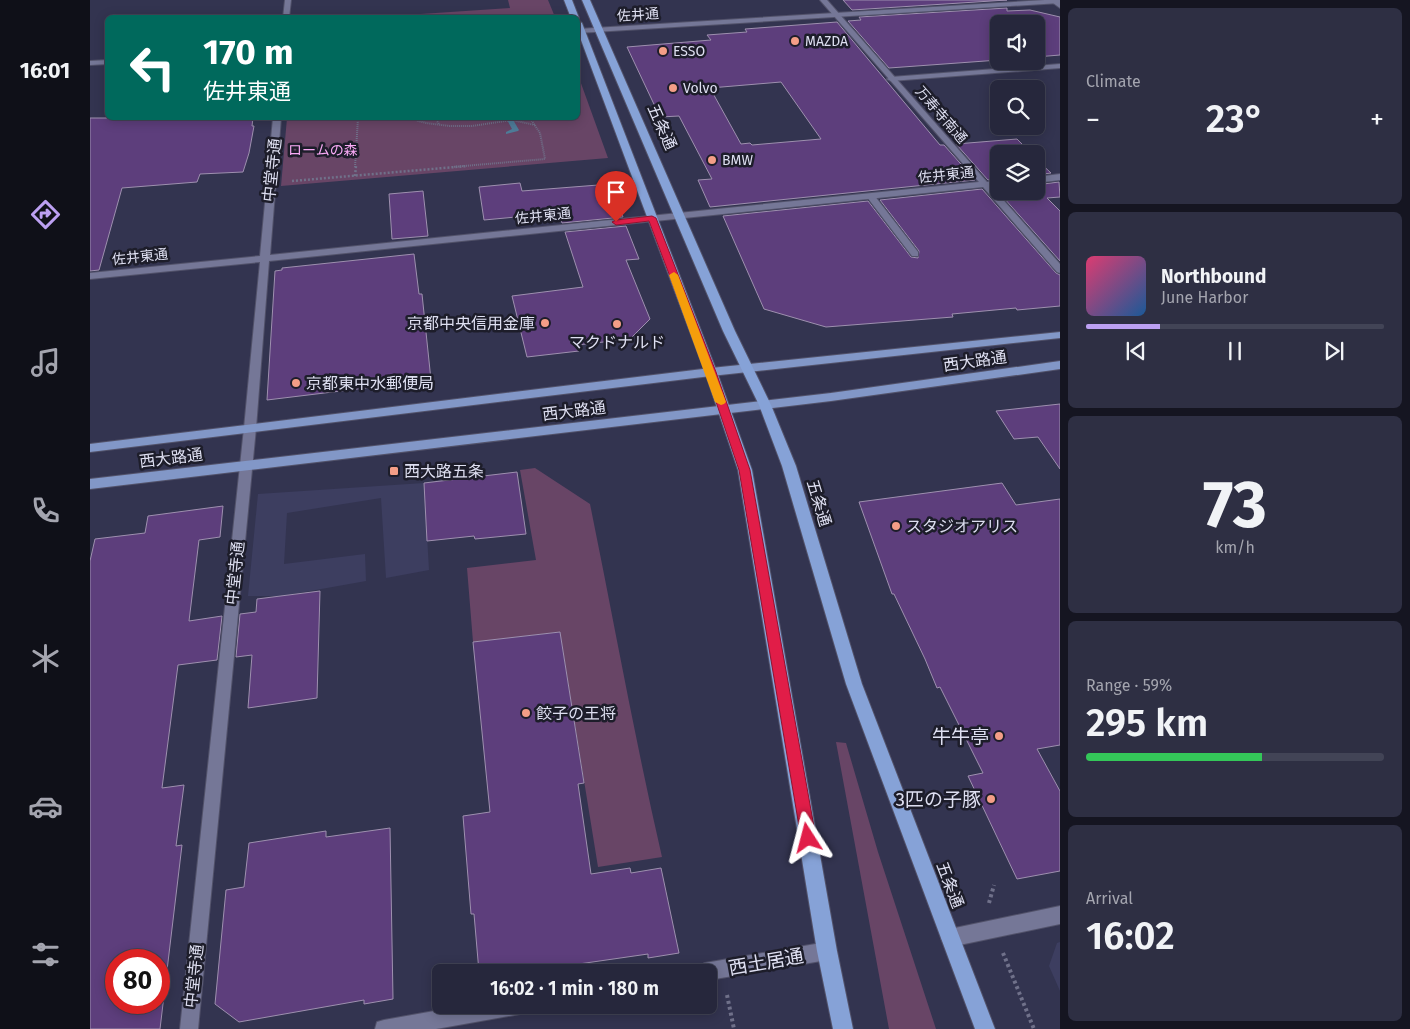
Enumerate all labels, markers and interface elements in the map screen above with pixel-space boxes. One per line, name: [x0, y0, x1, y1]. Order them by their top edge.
street label: 佐井通: [616, 5, 660, 25]
map controls: [990, 15, 1045, 200]
button: sound: [990, 15, 1045, 70]
text: 170 m: [203, 31, 294, 73]
place label: MAZDA: [805, 33, 848, 50]
icon: left: [120, 35, 185, 100]
marker: MAZDA: [789, 35, 801, 47]
place label: ESSO: [673, 43, 705, 60]
marker: ESSO: [657, 45, 669, 57]
text: 16:01: [20, 57, 70, 84]
text: Climate: [1086, 72, 1141, 91]
text: 佐井東通: [203, 78, 291, 105]
place label: Volvo: [683, 80, 718, 97]
button: search: [990, 80, 1045, 135]
marker: Volvo: [667, 82, 679, 94]
street label: 万寿寺南通: [912, 83, 970, 147]
text: 23°: [1206, 96, 1264, 142]
street label: 五条通: [644, 101, 680, 153]
text: −: [1086, 103, 1100, 136]
text: +: [1370, 103, 1384, 136]
street label: 中堂寺通: [259, 137, 285, 203]
park label: ロームの森: [288, 142, 358, 159]
button: layers: [990, 145, 1045, 200]
place label: BMW: [722, 152, 753, 169]
marker: BMW: [706, 154, 718, 166]
street label: 佐井東通: [917, 164, 975, 186]
pin: [595, 171, 637, 222]
icon: arrive: [602, 178, 630, 206]
icon: directions: [28, 197, 63, 232]
street label: 佐井東通: [514, 205, 572, 227]
street label: 佐井東通: [111, 246, 169, 268]
text: Northbound: [1161, 265, 1266, 288]
text: June Harbor: [1161, 288, 1248, 307]
place label: 京都中央信用金庫: [407, 314, 535, 333]
marker: 京都中央信用金庫: [539, 317, 551, 329]
marker: マクドナルド: [611, 318, 623, 330]
place label: マクドナルド: [569, 333, 665, 352]
icon: previous: [1122, 337, 1150, 365]
icon: pause: [1221, 337, 1249, 365]
icon: next: [1320, 337, 1348, 365]
icon: music: [28, 345, 63, 380]
street label: 西大路通: [942, 347, 1008, 375]
place label: 京都東中水郵便局: [306, 374, 434, 393]
marker: 京都東中水郵便局: [290, 377, 302, 389]
street label: 西大路通: [541, 398, 607, 424]
street label: 西大路通: [138, 445, 204, 471]
place label: 西大路五条: [404, 462, 484, 481]
marker: 西大路五条: [388, 465, 400, 477]
text: 73: [1203, 466, 1267, 544]
street label: 五条通: [803, 477, 835, 529]
icon: phone: [28, 493, 63, 528]
place label: スタジオアリス: [906, 517, 1018, 536]
marker: スタジオアリス: [890, 520, 902, 532]
text: km/h: [1215, 538, 1255, 557]
street label: 中堂寺通: [222, 540, 248, 606]
icon: climate: [28, 641, 63, 676]
text: Range · 59%: [1086, 676, 1172, 695]
text: 295 km: [1086, 700, 1208, 746]
place label: 餃子の王将: [536, 704, 616, 723]
marker: 餃子の王将: [520, 707, 532, 719]
place label: 牛牛亭: [932, 725, 989, 748]
marker: 牛牛亭: [993, 730, 1005, 742]
place label: 3匹の子豚: [896, 788, 981, 811]
icon: car: [28, 789, 63, 824]
marker: 3匹の子豚: [985, 793, 997, 805]
position arrow: [781, 811, 833, 863]
street label: 五条通: [933, 859, 967, 911]
text: Arrival: [1086, 889, 1133, 908]
text: 16:02: [1086, 913, 1175, 959]
icon: filters: [28, 937, 63, 972]
street label: 中堂寺通: [181, 943, 207, 1009]
street label: 西土居通: [727, 944, 805, 980]
speed limit sign: 80: [105, 949, 170, 1014]
text: 16:02 · 1 min · 180 m: [490, 977, 659, 1000]

